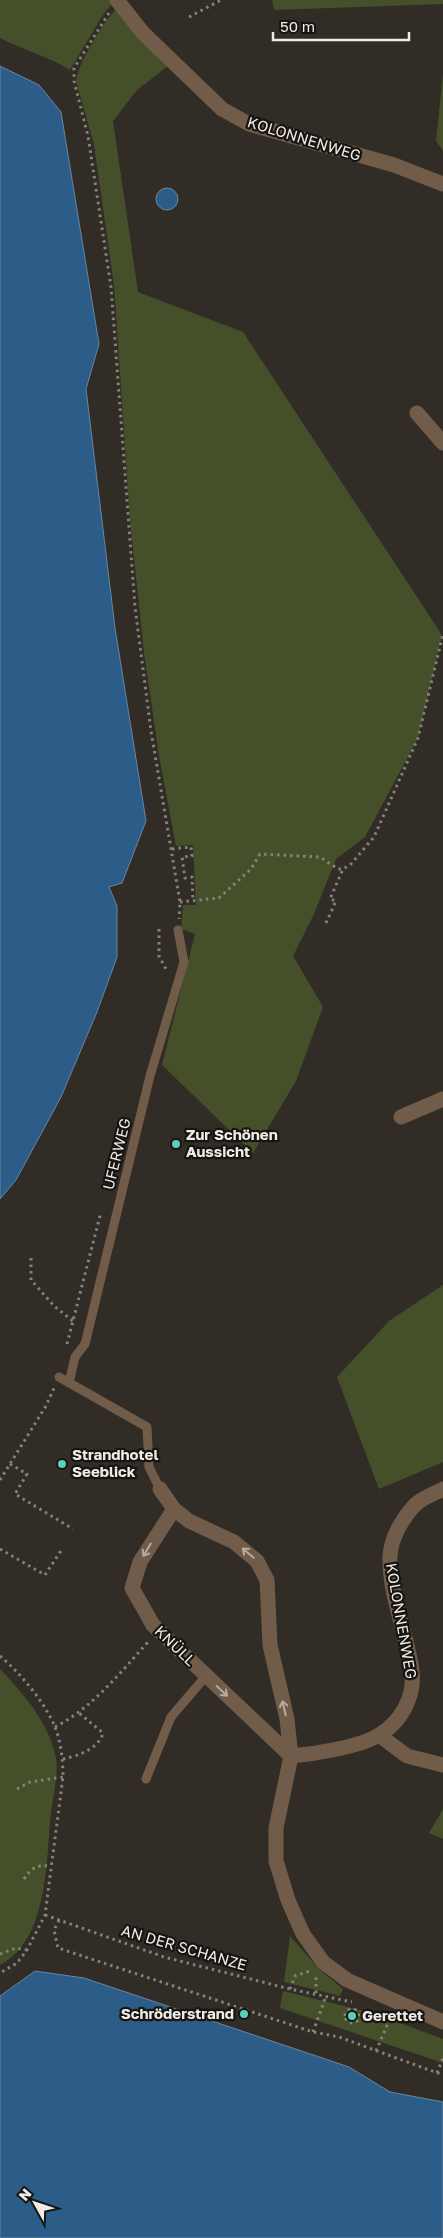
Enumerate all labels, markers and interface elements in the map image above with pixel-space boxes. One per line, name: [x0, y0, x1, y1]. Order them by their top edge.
scale bar: [273, 10, 409, 42]
text: 50 m: [280, 17, 315, 35]
street label: KOLONNENWEG: [245, 112, 363, 164]
street label: UFERWEG: [98, 1116, 134, 1191]
place label: Zur Schönen Aussicht: [186, 1125, 278, 1160]
marker: Zur Schönen Aussicht: [170, 1138, 182, 1150]
place label: Strandhotel Seeblick: [72, 1445, 158, 1480]
marker: Strandhotel Seeblick: [56, 1458, 68, 1470]
one-way arrow: [142, 1542, 152, 1556]
one-way arrow: [242, 1548, 255, 1559]
street label: KOLONNENWEG: [383, 1561, 421, 1680]
street label: KNÜLL: [152, 1622, 200, 1669]
one-way arrow: [216, 1685, 229, 1697]
one-way arrow: [279, 1700, 288, 1716]
street label: AN DER SCHANZE: [120, 1921, 249, 1974]
place label: Schröderstrand: [121, 2004, 234, 2022]
place label: Gerettet: [362, 2006, 423, 2024]
marker: Schröderstrand: [238, 2008, 250, 2020]
marker: Gerettet: [346, 2010, 358, 2022]
north arrow: [10, 2178, 60, 2228]
text: N: [15, 2185, 35, 2204]

